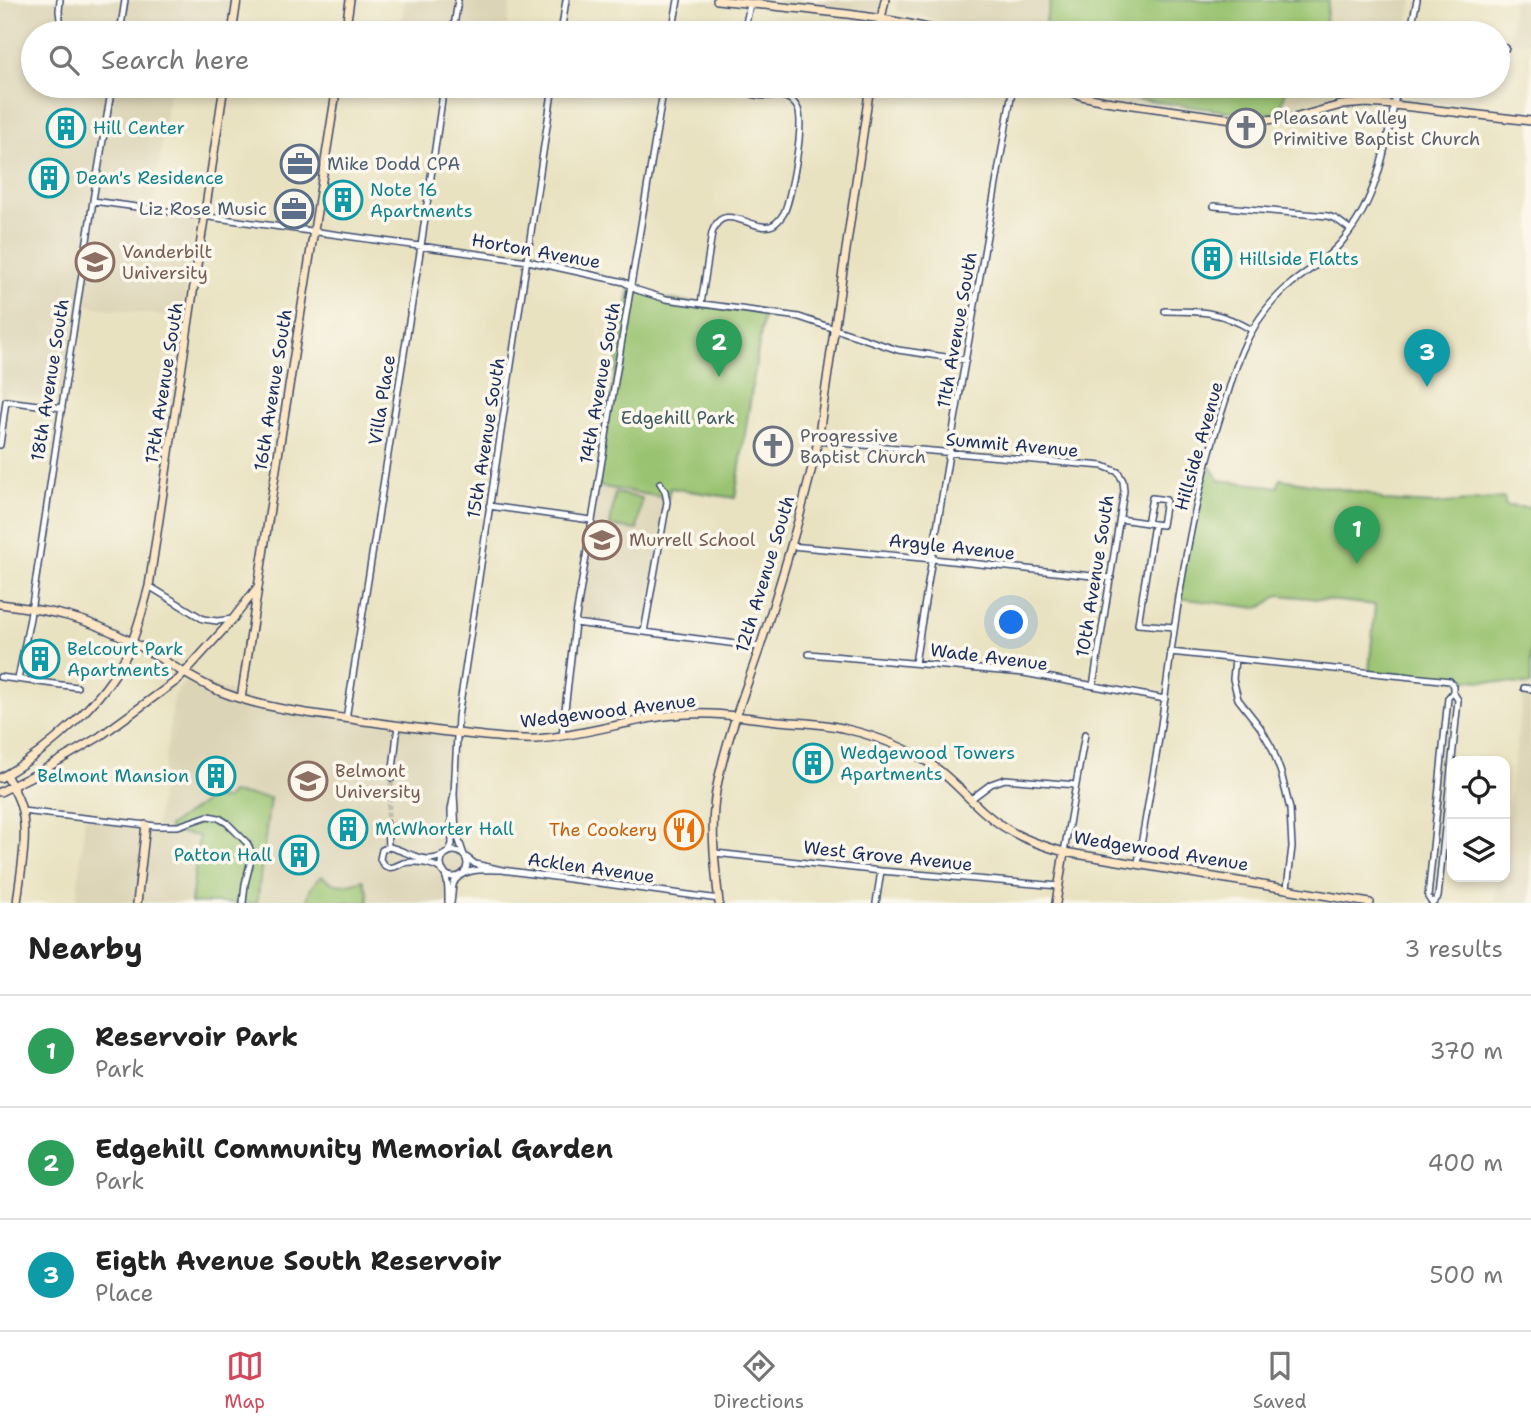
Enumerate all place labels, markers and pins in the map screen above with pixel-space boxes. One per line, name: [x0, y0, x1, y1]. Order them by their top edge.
place label: Pleasant Valley Primitive Baptist Church: [1273, 106, 1480, 151]
building icon: Hill Center: [45, 107, 87, 149]
church icon: Pleasant Valley Primitive Baptist Church: [1225, 107, 1267, 149]
place label: Hill Center: [93, 116, 185, 140]
office icon: Mike Dodd CPA: [279, 143, 321, 185]
place label: Mike Dodd CPA: [327, 152, 460, 176]
building icon: Dean's Residence: [28, 157, 70, 199]
place label: Dean's Residence: [76, 166, 224, 190]
place label: Note 16 Apartments: [370, 178, 473, 223]
building icon: Note 16 Apartments: [322, 179, 364, 221]
office icon: Liz Rose Music: [273, 188, 315, 230]
place label: Liz Rose Music: [139, 197, 267, 221]
building icon: Hillside Flatts: [1191, 238, 1233, 280]
place label: Vanderbilt University: [122, 240, 212, 285]
school or university icon: Vanderbilt University: [74, 241, 116, 283]
place label: Hillside Flatts: [1239, 247, 1359, 271]
pin: 2: [696, 319, 742, 377]
pin: 3: [1404, 329, 1450, 387]
place label: Progressive Baptist Church: [800, 424, 926, 469]
church icon: Progressive Baptist Church: [752, 425, 794, 467]
pin: 1: [1334, 506, 1380, 564]
school or university icon: Murrell School: [581, 519, 623, 561]
place label: Murrell School: [629, 528, 756, 552]
place label: Belcourt Park Apartments: [67, 637, 183, 682]
building icon: Belcourt Park Apartments: [19, 638, 61, 680]
place label: Wedgewood Towers Apartments: [840, 741, 1015, 786]
building icon: Wedgewood Towers Apartments: [792, 742, 834, 784]
building icon: Belmont Mansion: [195, 755, 237, 797]
place label: Belmont University: [335, 759, 421, 804]
school or university icon: Belmont University: [287, 760, 329, 802]
place label: Belmont Mansion: [37, 764, 189, 788]
building icon: McWhorter Hall: [327, 808, 369, 850]
restaurant icon: The Cookery: [663, 809, 705, 851]
place label: McWhorter Hall: [375, 817, 514, 841]
place label: The Cookery: [549, 818, 657, 842]
building icon: Patton Hall: [278, 834, 320, 876]
place label: Patton Hall: [174, 843, 273, 867]

